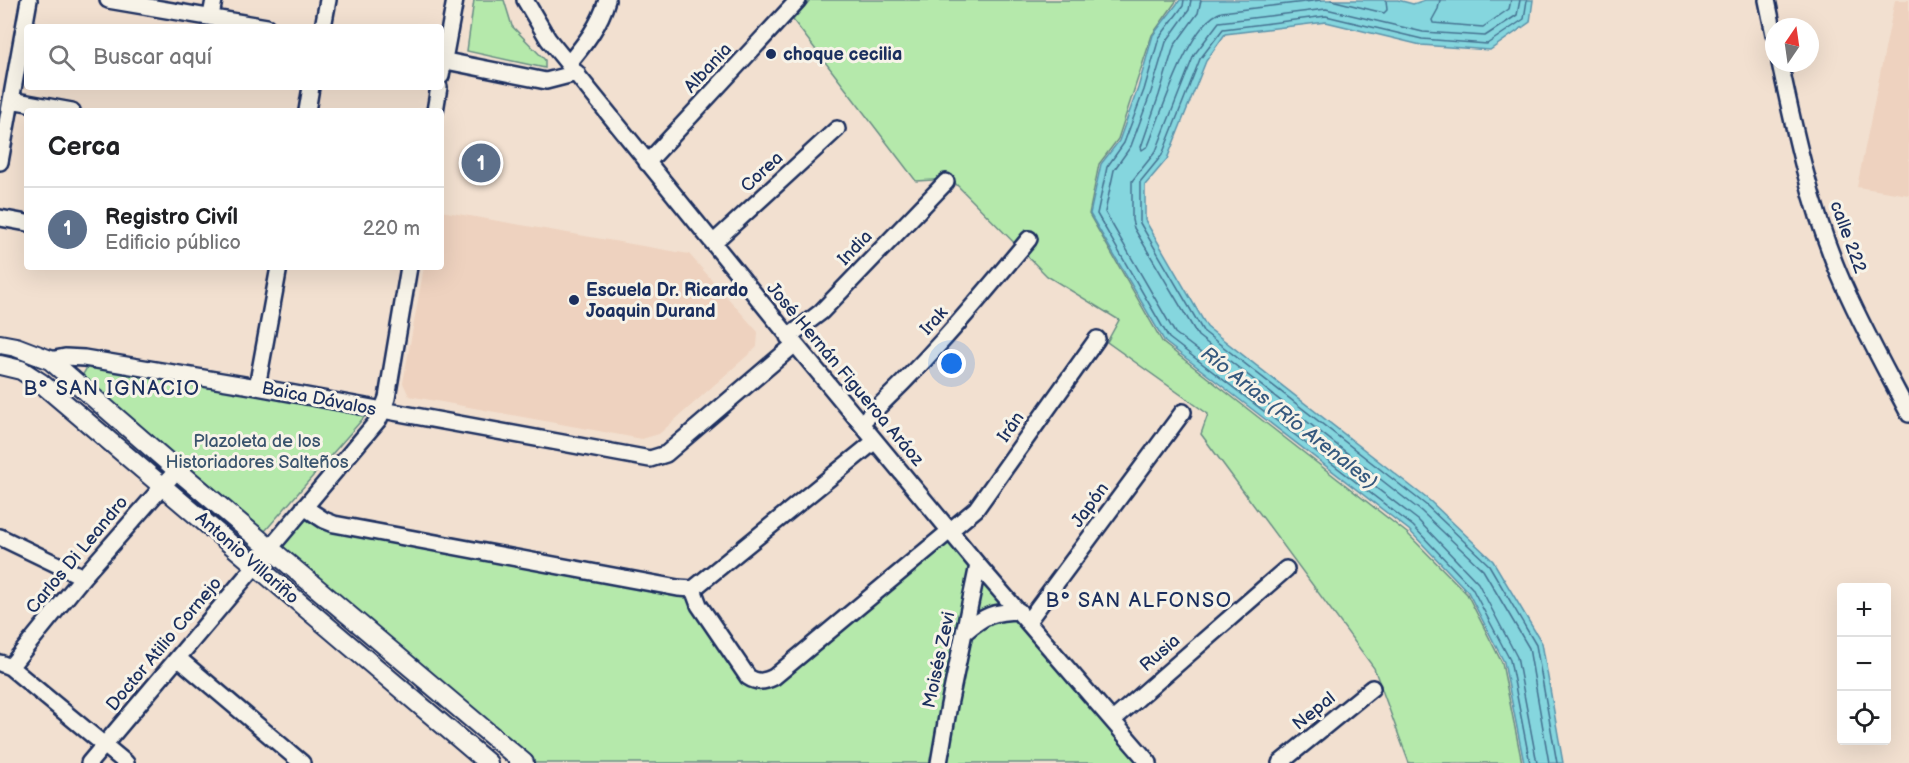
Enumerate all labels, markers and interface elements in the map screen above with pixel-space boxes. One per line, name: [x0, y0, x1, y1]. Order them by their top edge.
north arrow: [1765, 18, 1819, 72]
search box: [24, 24, 444, 90]
street label: Albania: [680, 39, 736, 97]
icon: search: [45, 41, 78, 74]
text: Buscar aquí: [93, 44, 212, 71]
place label: choque cecilia: [783, 44, 902, 65]
marker: choque cecilia: [764, 47, 778, 61]
text: Cerca: [48, 132, 120, 163]
pin: 1: [462, 140, 500, 186]
street label: Corea: [737, 147, 787, 197]
street label: calle 222: [1825, 198, 1871, 276]
text: Registro Civíl: [105, 204, 238, 231]
text: 1: [63, 217, 72, 241]
text: 220 m: [363, 217, 420, 241]
street label: India: [833, 226, 877, 270]
text: Edificio público: [105, 231, 241, 255]
street label: José Hernán Figueroa Aráoz: [762, 278, 928, 470]
place label: Escuela Dr. Ricardo Joaquin Durand: [586, 280, 748, 322]
marker: Escuela Dr. Ricardo Joaquin Durand: [567, 293, 581, 307]
street label: Irak: [916, 302, 952, 339]
water label: Río Arias (Río Arenales): [1196, 342, 1382, 495]
your location: [937, 349, 966, 378]
district label: B° SAN IGNACIO: [23, 377, 201, 401]
street label: Baica Dávalos: [260, 378, 378, 420]
street label: Irán: [993, 408, 1029, 446]
park label: Plazoleta de los Historiadores Salteños: [165, 431, 349, 473]
street label: Japón: [1067, 479, 1113, 531]
street label: Carlos Di Leandro: [22, 492, 132, 618]
street label: Antonio Villariño: [191, 507, 303, 609]
street label: Doctor Atilio Cornejo: [102, 573, 226, 715]
map controls: [1837, 583, 1891, 745]
button: +: [1837, 583, 1891, 637]
district label: B° SAN ALFONSO: [1046, 589, 1232, 613]
street label: Moisés Zevi: [919, 610, 959, 710]
street label: Rusia: [1136, 630, 1184, 676]
button: −: [1837, 637, 1891, 691]
street label: Nepal: [1288, 687, 1340, 735]
button: locate: [1837, 691, 1891, 745]

